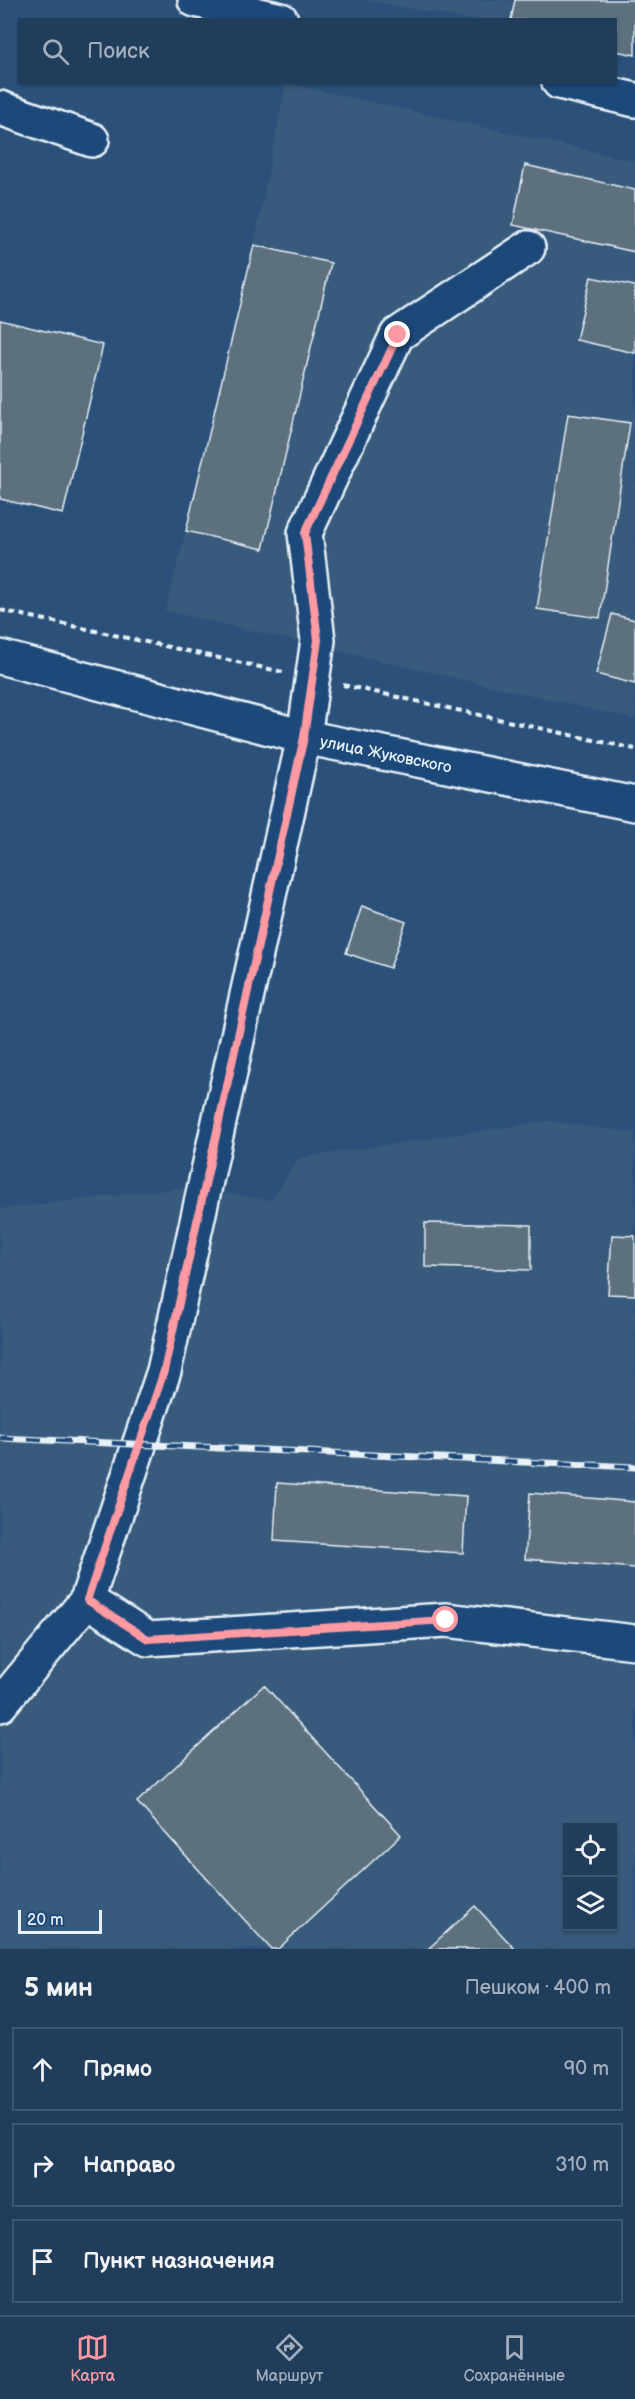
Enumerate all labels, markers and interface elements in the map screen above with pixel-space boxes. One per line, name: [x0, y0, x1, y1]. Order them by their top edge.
search box: [18, 18, 617, 84]
icon: search: [39, 35, 72, 68]
text: Поиск: [87, 38, 150, 65]
route end: [384, 321, 410, 347]
street label: улица Жуковского: [318, 732, 453, 778]
route start: [432, 1606, 458, 1632]
map controls: [563, 1823, 617, 1931]
button: locate: [563, 1823, 617, 1877]
button: layers: [563, 1877, 617, 1931]
scale bar: [18, 1907, 102, 1934]
text: 20 m: [27, 1911, 63, 1930]
text: 5 мин: [24, 1973, 93, 2004]
text: Пешком · 400 m: [465, 1976, 611, 2000]
icon: ahead: [26, 2053, 59, 2086]
text: Прямо: [83, 2056, 152, 2083]
text: 90 m: [564, 2057, 609, 2081]
icon: right: [26, 2149, 59, 2182]
text: Направо: [83, 2152, 175, 2179]
text: 310 m: [555, 2153, 609, 2177]
icon: arrive: [26, 2245, 59, 2278]
text: Пункт назначения: [83, 2248, 275, 2275]
tab: Карта: [70, 2331, 115, 2386]
tab: Маршрут: [255, 2331, 324, 2386]
tab: Сохранённые: [464, 2331, 565, 2386]

